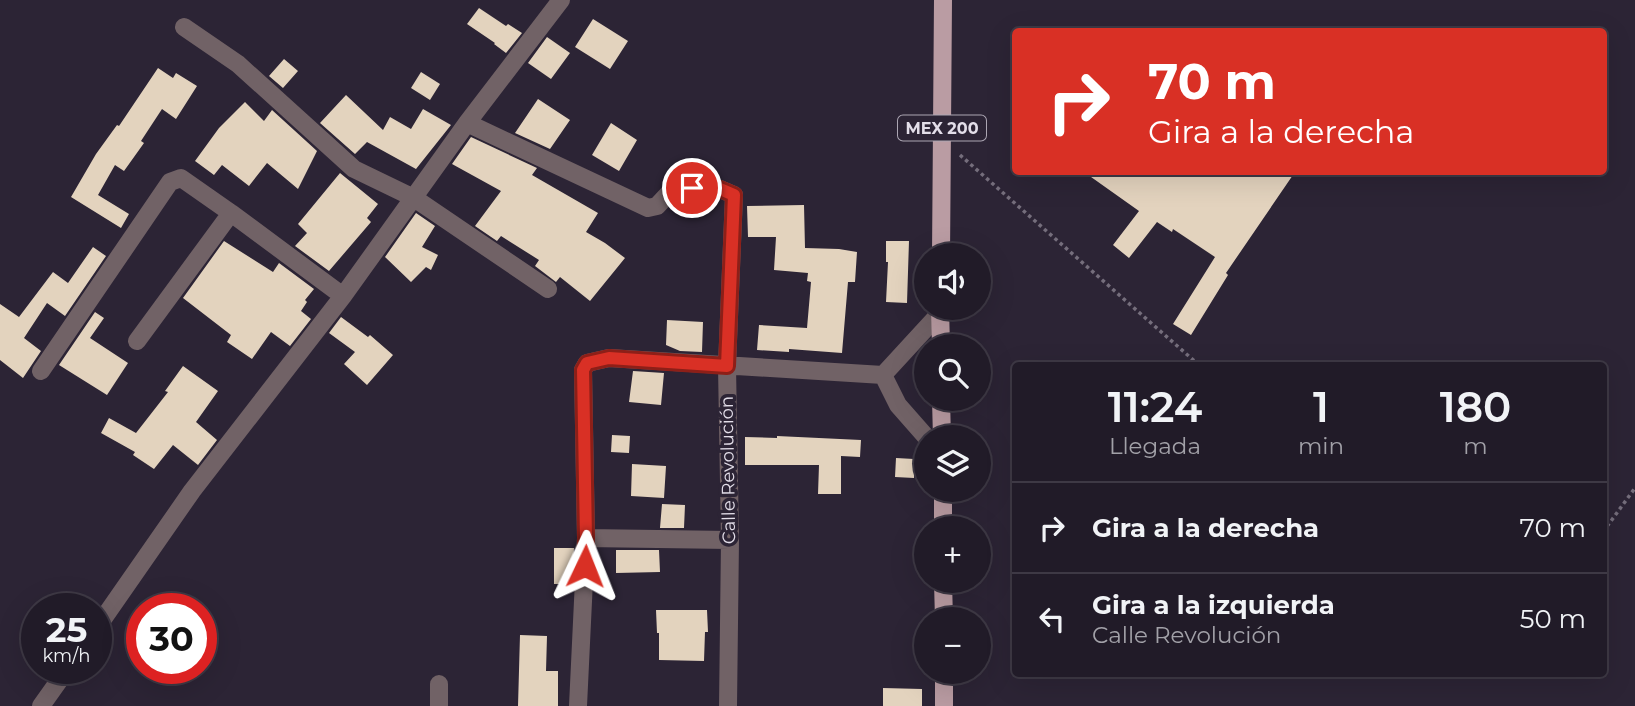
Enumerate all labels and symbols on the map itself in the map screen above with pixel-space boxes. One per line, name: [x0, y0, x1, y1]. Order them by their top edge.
road number: MEX 200: [898, 116, 986, 140]
pin: [662, 158, 722, 218]
street label: Calle Revolución: [716, 396, 740, 544]
position arrow: [548, 529, 622, 603]
speed limit sign: 30: [126, 593, 217, 684]

